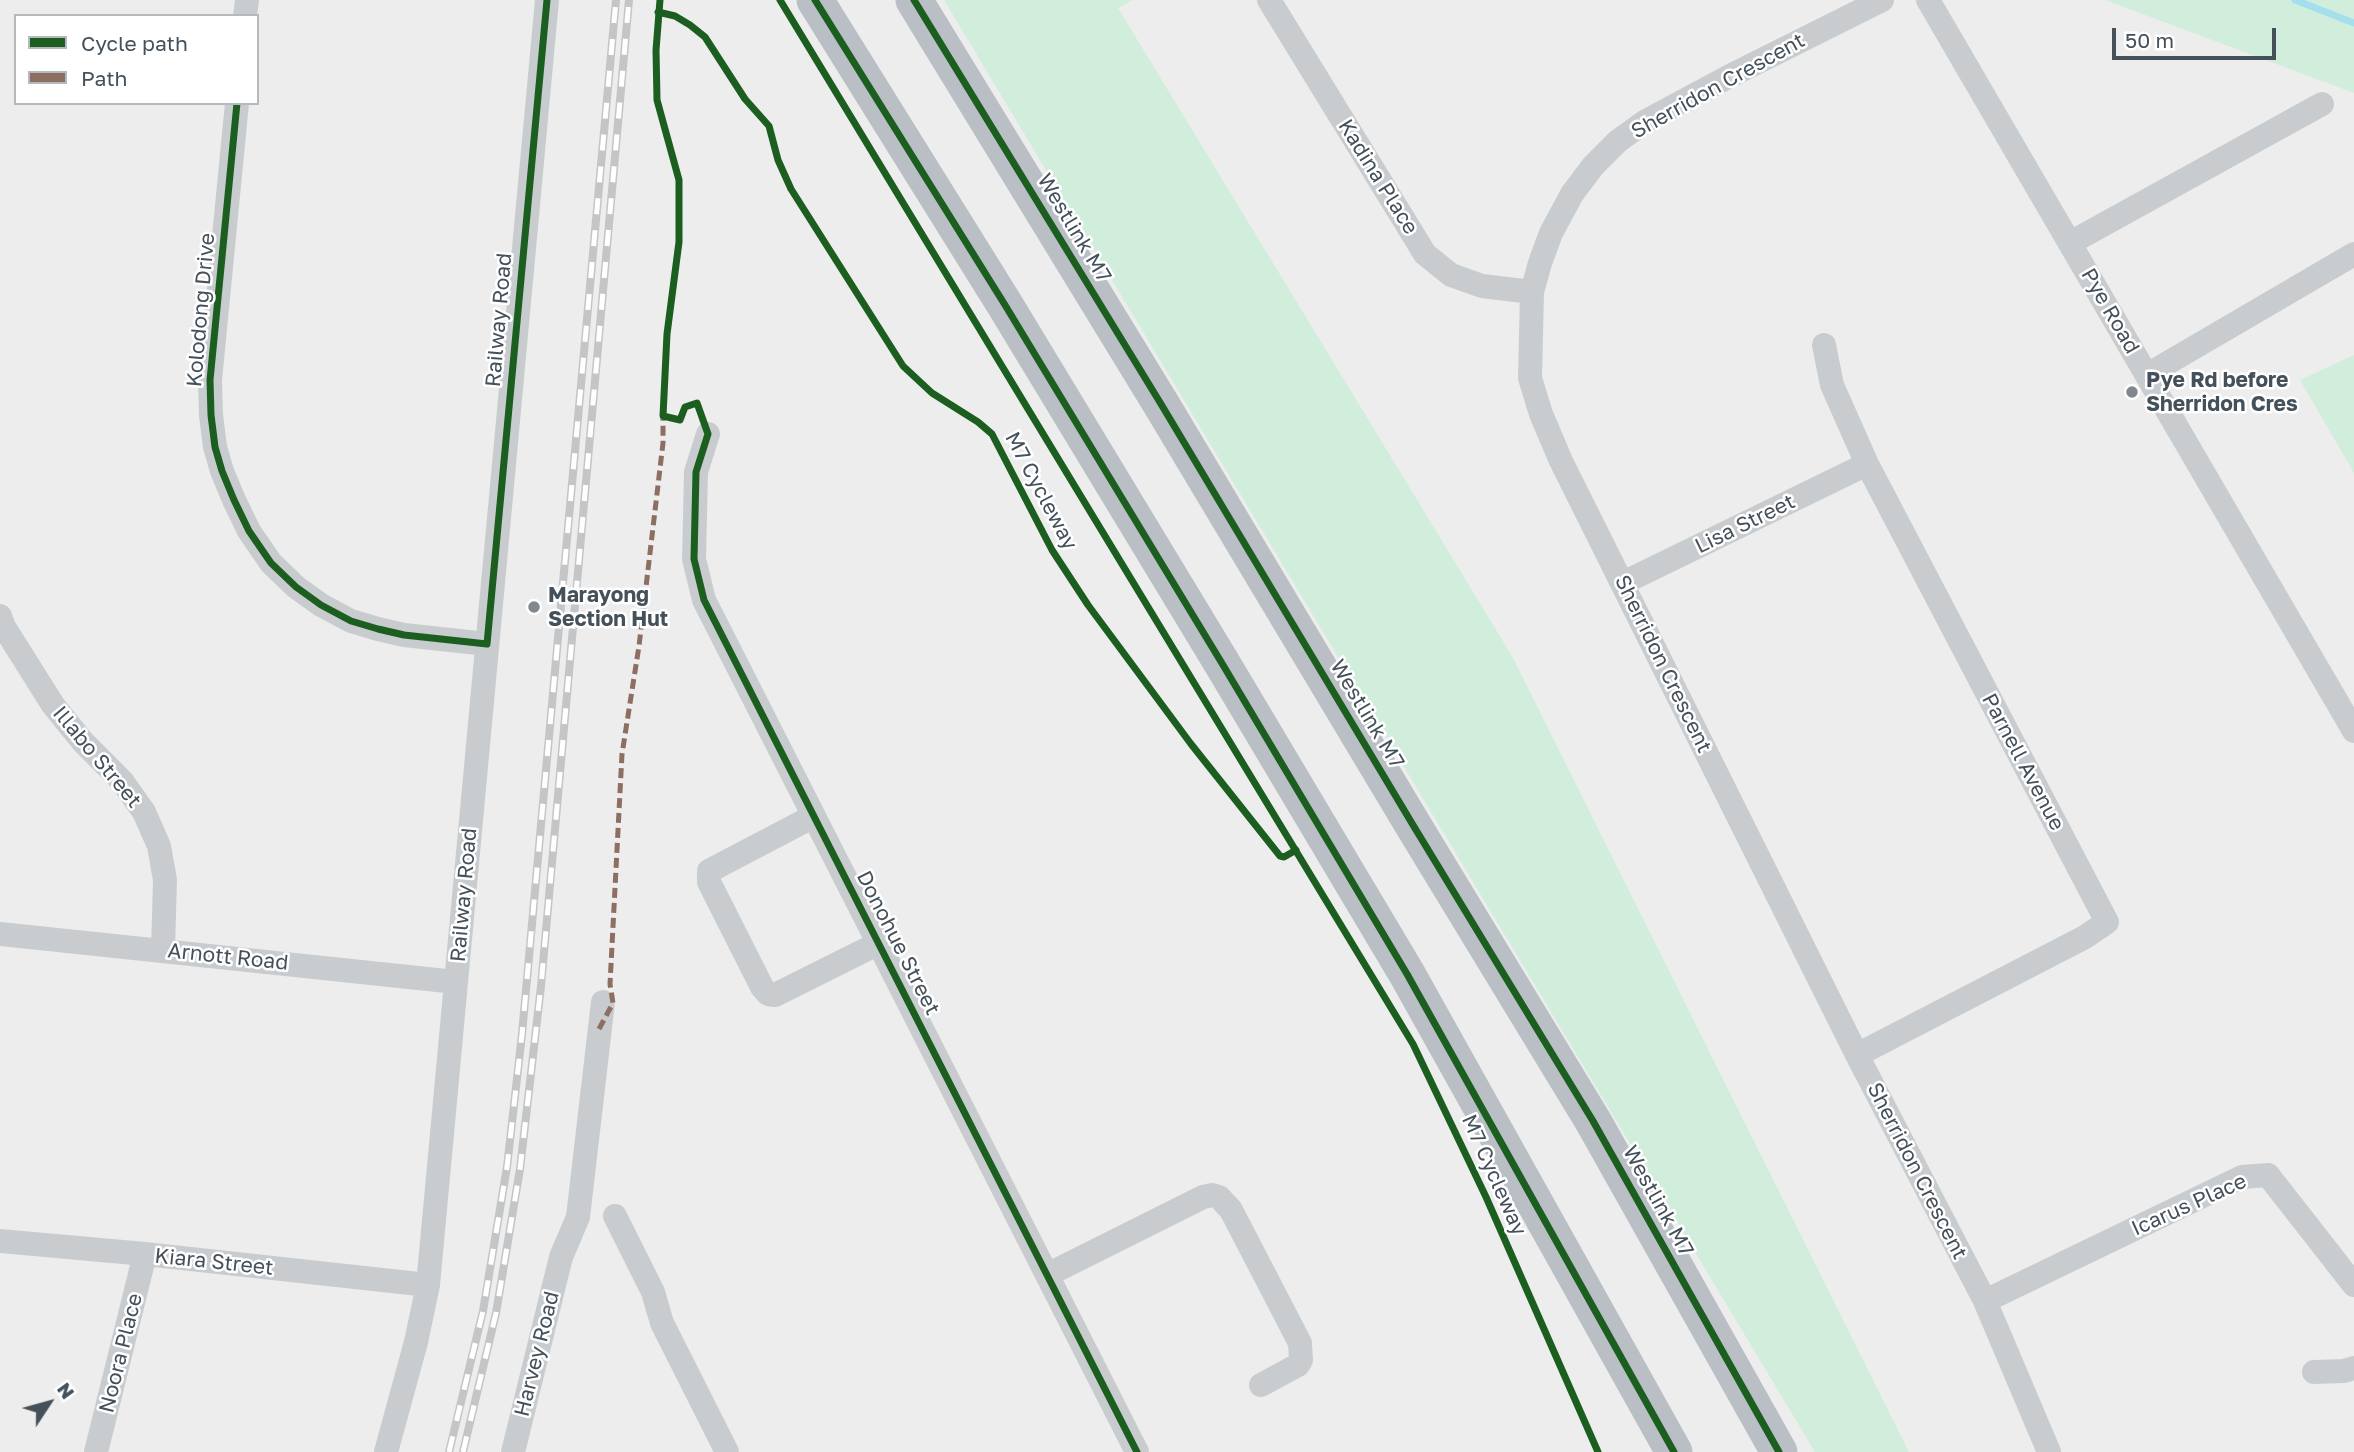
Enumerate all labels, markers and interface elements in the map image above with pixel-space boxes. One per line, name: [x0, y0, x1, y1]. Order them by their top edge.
legend: [14, 14, 259, 105]
scale bar: [2116, 14, 2280, 58]
text: 50 m: [2125, 27, 2174, 53]
street label: Sherridon Crescent: [1627, 28, 1809, 144]
text: Cycle path: [81, 30, 188, 56]
text: Path: [81, 65, 128, 91]
street label: Kadina Place: [1333, 115, 1423, 239]
street label: Westlink M7: [1032, 169, 1116, 287]
street label: Kolodong Drive: [182, 232, 220, 388]
street label: Railway Road: [481, 252, 517, 388]
street label: Pye Road: [2075, 264, 2145, 358]
place label: Pye Rd before Sherridon Cres: [2146, 367, 2298, 417]
marker: Pye Rd before Sherridon Cres: [2124, 384, 2140, 400]
street label: M7 Cycleway: [999, 428, 1083, 554]
street label: Lisa Street: [1691, 489, 1799, 559]
street label: Sherridon Crescent: [1609, 571, 1717, 757]
place label: Marayong Section Hut: [548, 582, 668, 632]
marker: Marayong Section Hut: [526, 599, 542, 615]
street label: Westlink M7: [1325, 655, 1409, 773]
street label: Parnell Avenue: [1976, 689, 2070, 835]
street label: Illabo Street: [47, 701, 147, 813]
street label: Railway Road: [446, 827, 482, 963]
street label: Donohue Street: [851, 867, 945, 1019]
street label: Arnott Road: [166, 938, 290, 976]
street label: Sherridon Crescent: [1862, 1079, 1972, 1263]
street label: M7 Cycleway: [1456, 1111, 1532, 1239]
street label: Westlink M7: [1617, 1141, 1699, 1261]
street label: Icarus Place: [2128, 1168, 2250, 1242]
street label: Kiara Street: [153, 1243, 275, 1281]
street label: Harvey Road: [509, 1289, 565, 1419]
street label: Noora Place: [94, 1291, 148, 1415]
north arrow: [14, 1368, 84, 1438]
text: N: [53, 1378, 80, 1403]

